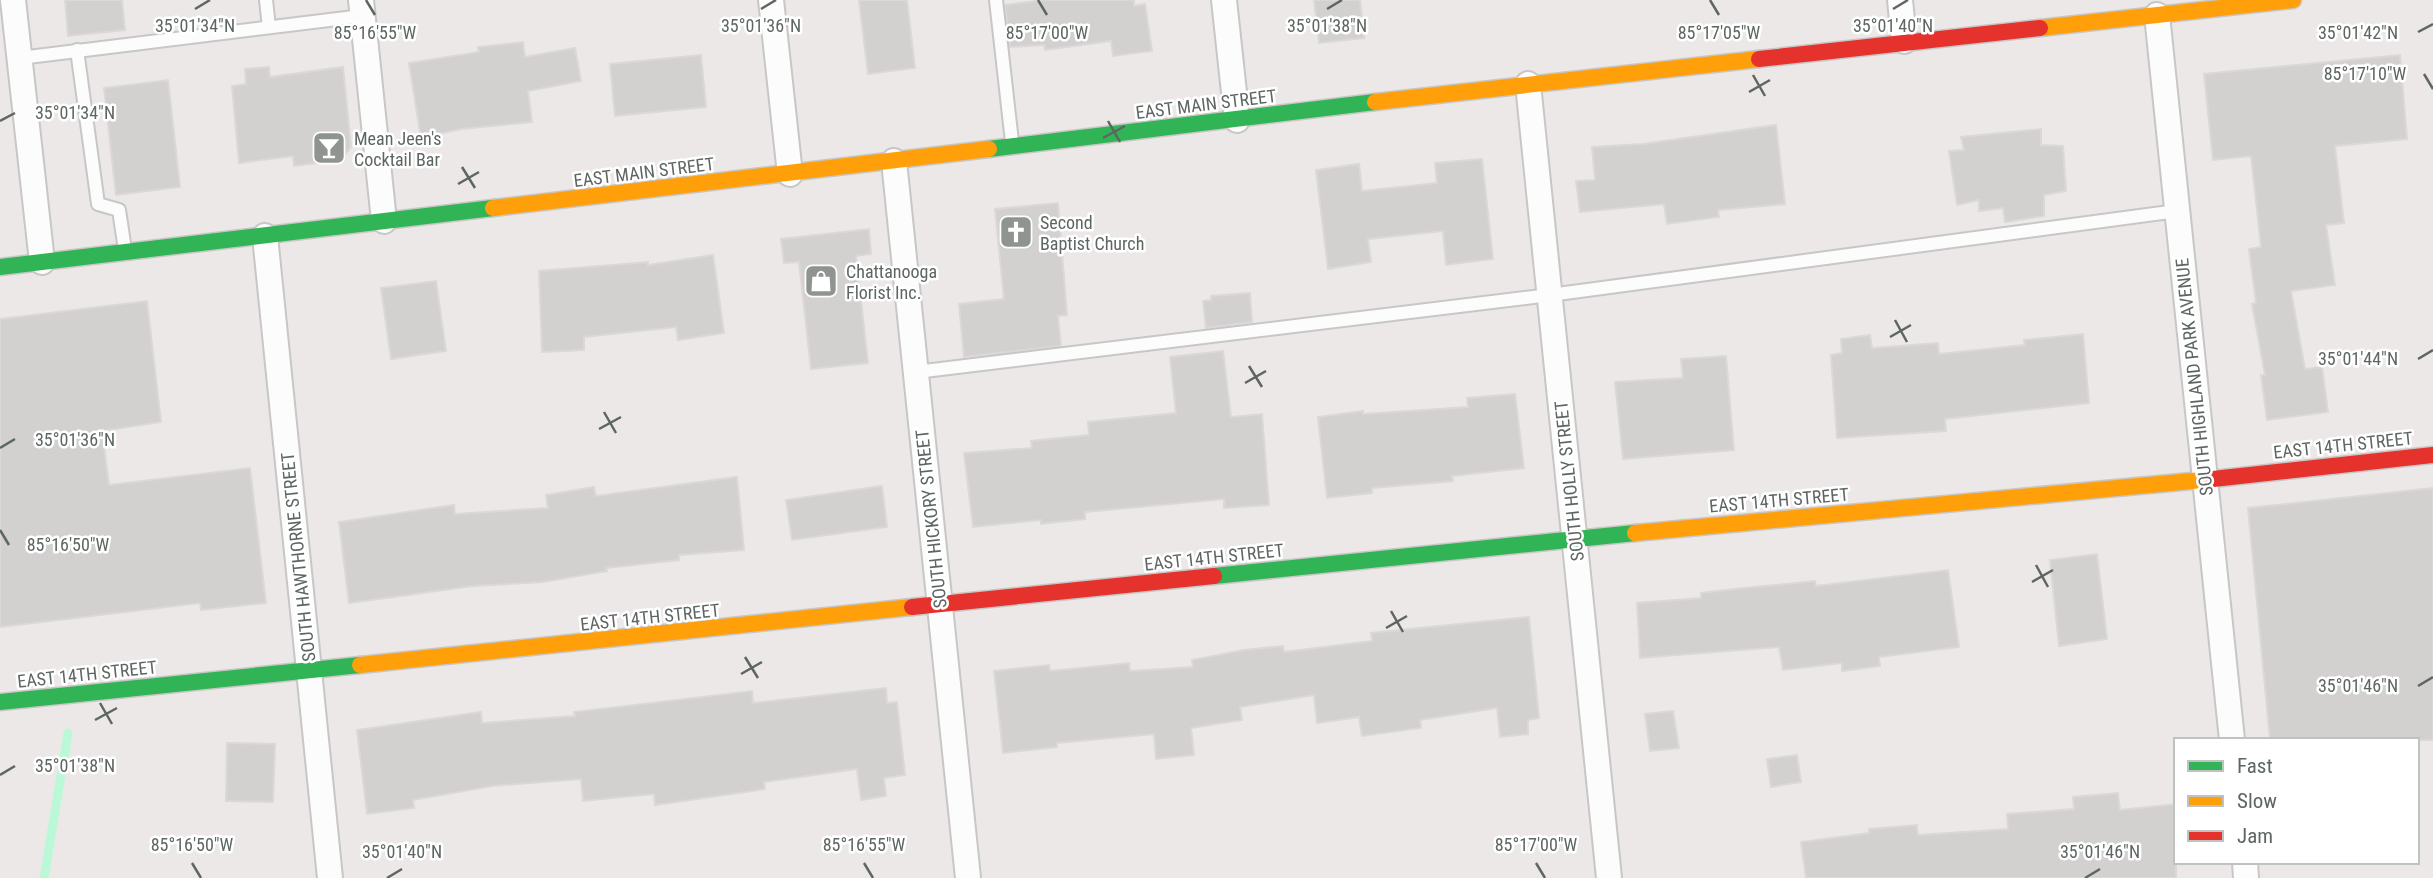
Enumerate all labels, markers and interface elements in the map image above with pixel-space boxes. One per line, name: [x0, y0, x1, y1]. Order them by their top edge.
text: 35°01'34"N: [155, 15, 235, 36]
text: 35°01'36"N: [721, 15, 801, 36]
text: 35°01'38"N: [1287, 15, 1367, 36]
text: 35°01'40"N: [1853, 15, 1933, 36]
text: 85°16'55"W: [334, 22, 417, 43]
text: 85°17'00"W: [1006, 22, 1089, 43]
text: 85°17'05"W: [1678, 22, 1761, 43]
text: 35°01'42"N: [2318, 22, 2398, 43]
text: 85°17'10"W: [2324, 63, 2407, 84]
street label: EAST MAIN STREET: [1135, 85, 1277, 123]
text: 35°01'34"N: [35, 102, 115, 123]
place label: Mean Jeen's Cocktail Bar: [354, 128, 442, 170]
bar icon: Mean Jeen's Cocktail Bar: [310, 129, 348, 167]
street label: EAST MAIN STREET: [573, 153, 715, 191]
place label: Second Baptist Church: [1040, 212, 1144, 254]
church icon: Second Baptist Church: [997, 213, 1035, 251]
street label: SOUTH HIGHLAND PARK AVENUE: [2171, 257, 2217, 497]
place label: Chattanooga Florist Inc.: [846, 261, 937, 303]
shop icon: Chattanooga Florist Inc.: [802, 262, 840, 300]
text: 35°01'44"N: [2318, 348, 2398, 369]
street label: SOUTH HOLLY STREET: [1550, 400, 1588, 562]
street label: EAST 14TH STREET: [2272, 427, 2414, 463]
text: 35°01'36"N: [35, 429, 115, 450]
street label: SOUTH HICKORY STREET: [911, 429, 951, 609]
street label: SOUTH HAWTHORNE STREET: [277, 451, 319, 663]
street label: EAST 14TH STREET: [1708, 483, 1850, 517]
text: 85°16'50"W: [27, 534, 110, 555]
street label: EAST 14TH STREET: [1143, 539, 1285, 575]
street label: EAST 14TH STREET: [579, 599, 721, 635]
street label: EAST 14TH STREET: [16, 656, 158, 692]
text: 35°01'46"N: [2318, 675, 2398, 696]
legend: [2174, 738, 2419, 864]
text: Fast: [2237, 754, 2273, 778]
text: 35°01'38"N: [35, 755, 115, 776]
text: Slow: [2237, 789, 2277, 813]
text: Jam: [2237, 824, 2273, 848]
text: 85°16'50"W: [151, 834, 234, 855]
text: 85°16'55"W: [823, 834, 906, 855]
text: 85°17'00"W: [1495, 834, 1578, 855]
text: 35°01'40"N: [362, 841, 442, 862]
text: 35°01'46"N: [2060, 841, 2140, 862]

